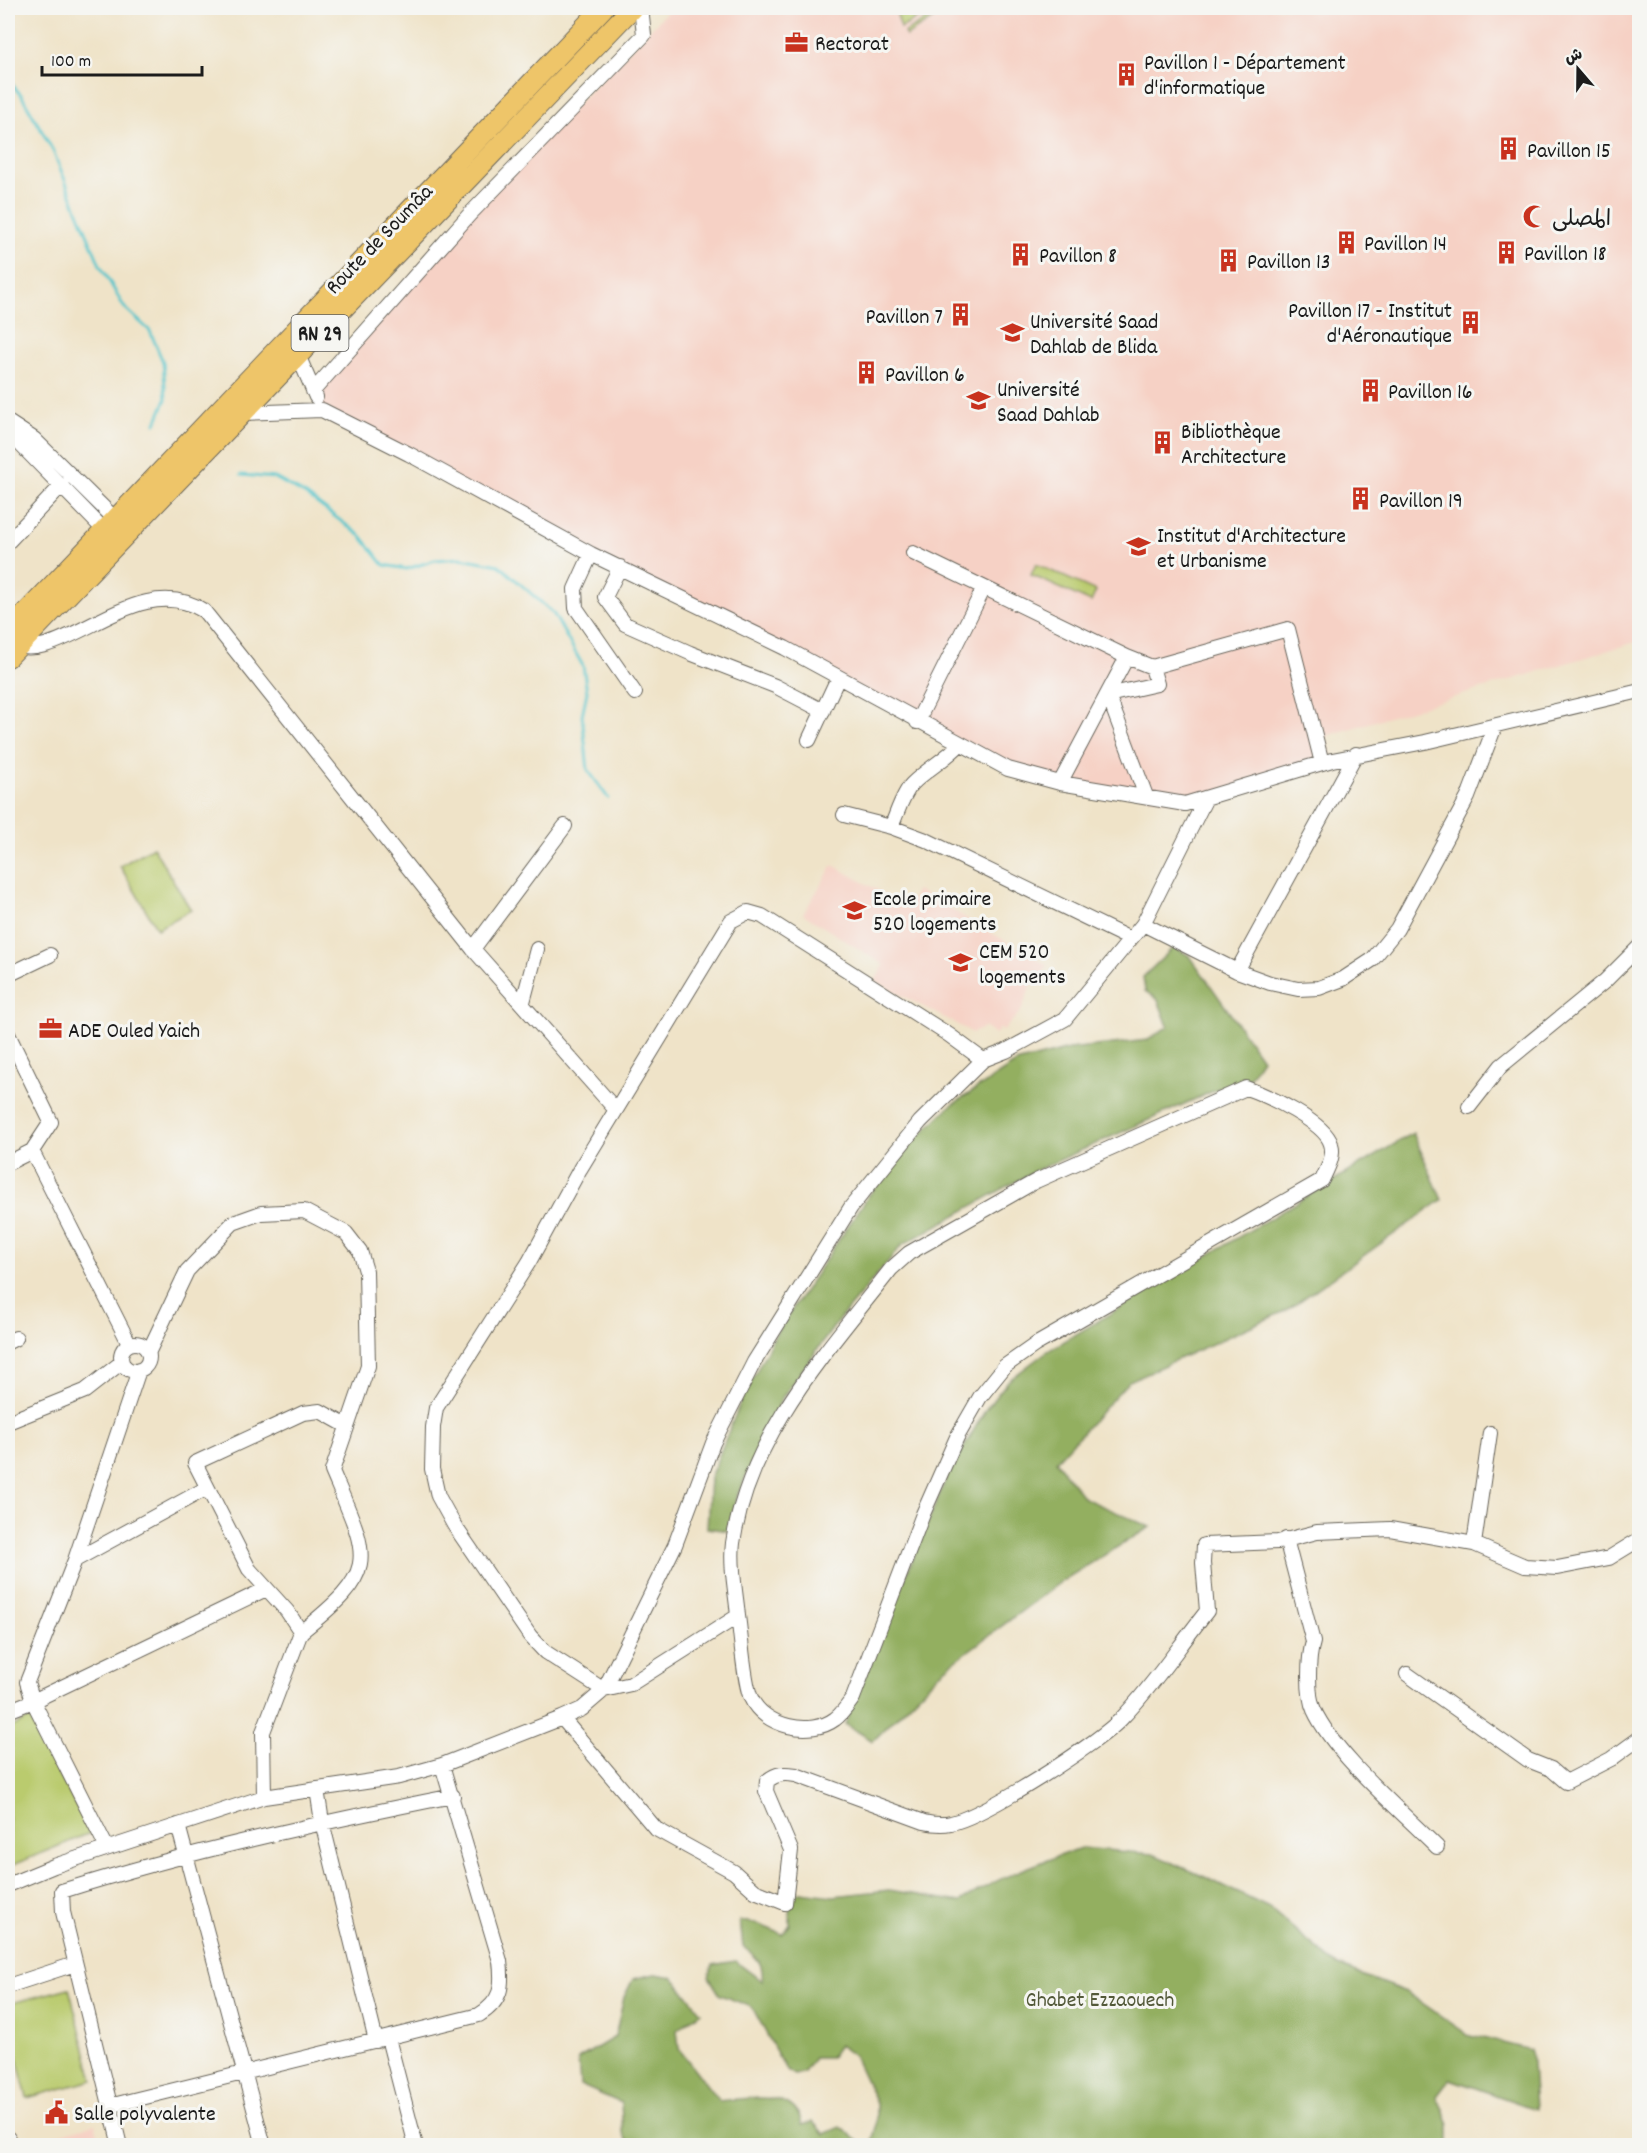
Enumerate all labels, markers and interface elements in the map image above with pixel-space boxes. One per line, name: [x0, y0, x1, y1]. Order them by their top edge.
office icon: Rectorat: [784, 29, 810, 55]
place label: Rectorat: [815, 30, 889, 61]
scale bar: [42, 39, 202, 77]
north arrow: [1548, 39, 1608, 99]
text: ش: [1562, 43, 1586, 71]
place label: Pavillon 1 - Département d'informatique: [1144, 49, 1346, 105]
text: 100 m: [51, 50, 91, 75]
building icon: Pavillon 1 - Département d'informatique: [1113, 61, 1139, 87]
building icon: Pavillon 15: [1496, 136, 1522, 162]
place label: Pavillon 15: [1527, 137, 1611, 168]
street label: Route de Soumâa: [320, 178, 442, 303]
mosque icon: المصلى: [1521, 204, 1547, 230]
place label: المصلى: [1552, 205, 1611, 236]
building icon: Pavillon 14: [1333, 229, 1359, 255]
place label: Pavillon 14: [1364, 230, 1447, 261]
building icon: Pavillon 18: [1493, 239, 1519, 265]
place label: Pavillon 18: [1524, 240, 1607, 271]
building icon: Pavillon 8: [1008, 241, 1034, 267]
place label: Pavillon 8: [1039, 242, 1117, 273]
building icon: Pavillon 13: [1216, 247, 1242, 273]
place label: Pavillon 13: [1247, 248, 1331, 279]
place label: Pavillon 17 - Institut d'Aéronautique: [1288, 297, 1452, 353]
building icon: Pavillon 7: [948, 302, 974, 328]
place label: Pavillon 7: [866, 303, 943, 334]
place label: Université Saad Dahlab de Blida: [1030, 308, 1158, 364]
building icon: Pavillon 17 - Institut d'Aéronautique: [1457, 309, 1483, 335]
road number: RN 29: [292, 315, 348, 351]
school or university icon: Université Saad Dahlab de Blida: [999, 320, 1025, 346]
building icon: Pavillon 6: [854, 360, 880, 386]
place label: Pavillon 6: [885, 361, 965, 392]
place label: Université Saad Dahlab: [997, 376, 1100, 432]
building icon: Pavillon 16: [1357, 377, 1383, 403]
place label: Pavillon 16: [1388, 378, 1473, 409]
school or university icon: Université Saad Dahlab: [966, 388, 992, 414]
place label: Bibliothèque Architecture: [1181, 418, 1286, 474]
building icon: Bibliothèque Architecture: [1150, 430, 1176, 456]
building icon: Pavillon 19: [1348, 486, 1374, 512]
place label: Pavillon 19: [1379, 487, 1463, 518]
place label: Institut d'Architecture et Urbanisme: [1157, 522, 1346, 578]
school or university icon: Institut d'Architecture et Urbanisme: [1126, 534, 1152, 560]
place label: Ecole primaire 520 logements: [873, 885, 997, 941]
school or university icon: Ecole primaire 520 logements: [842, 897, 868, 923]
place label: CEM 520 logements: [979, 938, 1066, 994]
school or university icon: CEM 520 logements: [948, 950, 974, 976]
office icon: ADE Ouled Yaich: [37, 1016, 63, 1042]
place label: ADE Ouled Yaich: [68, 1017, 200, 1048]
park label: Ghabet Ezzaouech: [1026, 1986, 1174, 2017]
public building icon: Salle polyvalente: [43, 2099, 69, 2125]
place label: Salle polyvalente: [74, 2100, 216, 2131]

